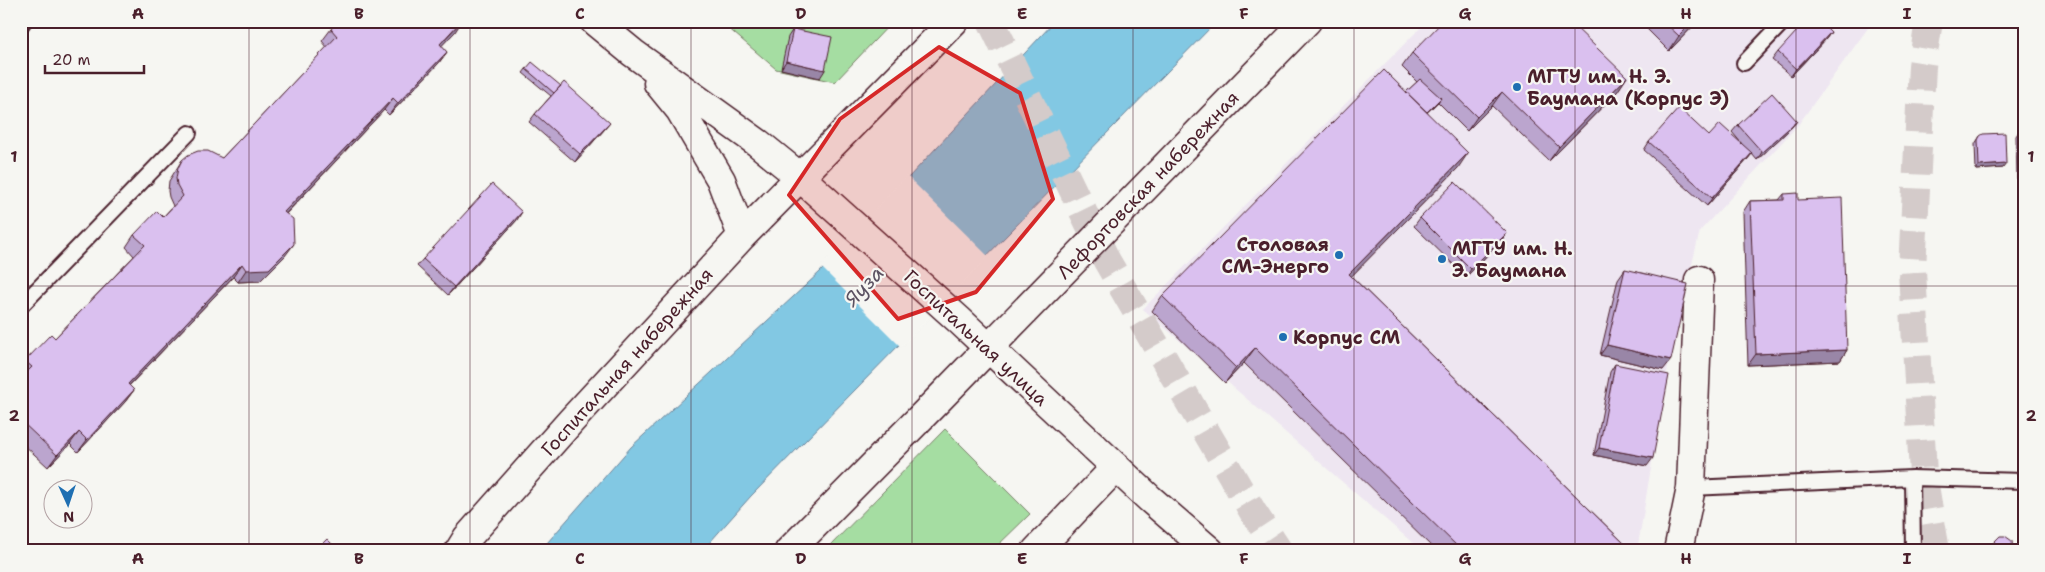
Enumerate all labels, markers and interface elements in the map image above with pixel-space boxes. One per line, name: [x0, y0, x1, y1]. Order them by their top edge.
text: A: [132, 3, 144, 24]
text: B: [354, 3, 364, 24]
text: C: [575, 3, 585, 24]
text: D: [795, 3, 807, 24]
text: E: [1017, 3, 1027, 24]
text: F: [1239, 3, 1249, 24]
text: G: [1459, 3, 1472, 24]
text: H: [1680, 3, 1692, 24]
text: I: [1903, 3, 1912, 24]
scale bar: [45, 42, 144, 74]
text: 20 m: [52, 50, 91, 70]
place label: МГТУ им. Н. Э. Баумана (Корпус Э): [1527, 64, 1729, 111]
marker: МГТУ им. Н. Э. Баумана (Корпус Э): [1511, 81, 1523, 93]
street label: Лефортовская набережная: [1051, 86, 1245, 284]
text: 1: [10, 146, 18, 167]
text: 1: [2027, 146, 2035, 167]
place label: Столовая СМ-Энерго: [1222, 232, 1329, 279]
place label: МГТУ им. Н. Э. Баумана: [1452, 236, 1573, 283]
marker: Столовая СМ-Энерго: [1333, 249, 1345, 261]
marker: МГТУ им. Н. Э. Баумана: [1436, 253, 1448, 265]
water label: Яуза: [838, 260, 889, 313]
street label: Госпитальная набережная: [536, 262, 718, 462]
street label: Госпитальная улица: [898, 264, 1054, 412]
place label: Корпус СМ: [1293, 325, 1400, 350]
marker: Корпус СМ: [1277, 331, 1289, 343]
text: 2: [8, 405, 20, 426]
text: 2: [2025, 405, 2037, 426]
north arrow: [42, 480, 92, 530]
text: N: [63, 508, 75, 526]
text: A: [132, 548, 144, 569]
text: B: [354, 548, 364, 569]
text: C: [575, 548, 585, 569]
text: D: [795, 548, 807, 569]
text: E: [1017, 548, 1027, 569]
text: F: [1239, 548, 1249, 569]
text: G: [1459, 548, 1472, 569]
text: H: [1680, 548, 1692, 569]
text: I: [1903, 548, 1912, 569]

